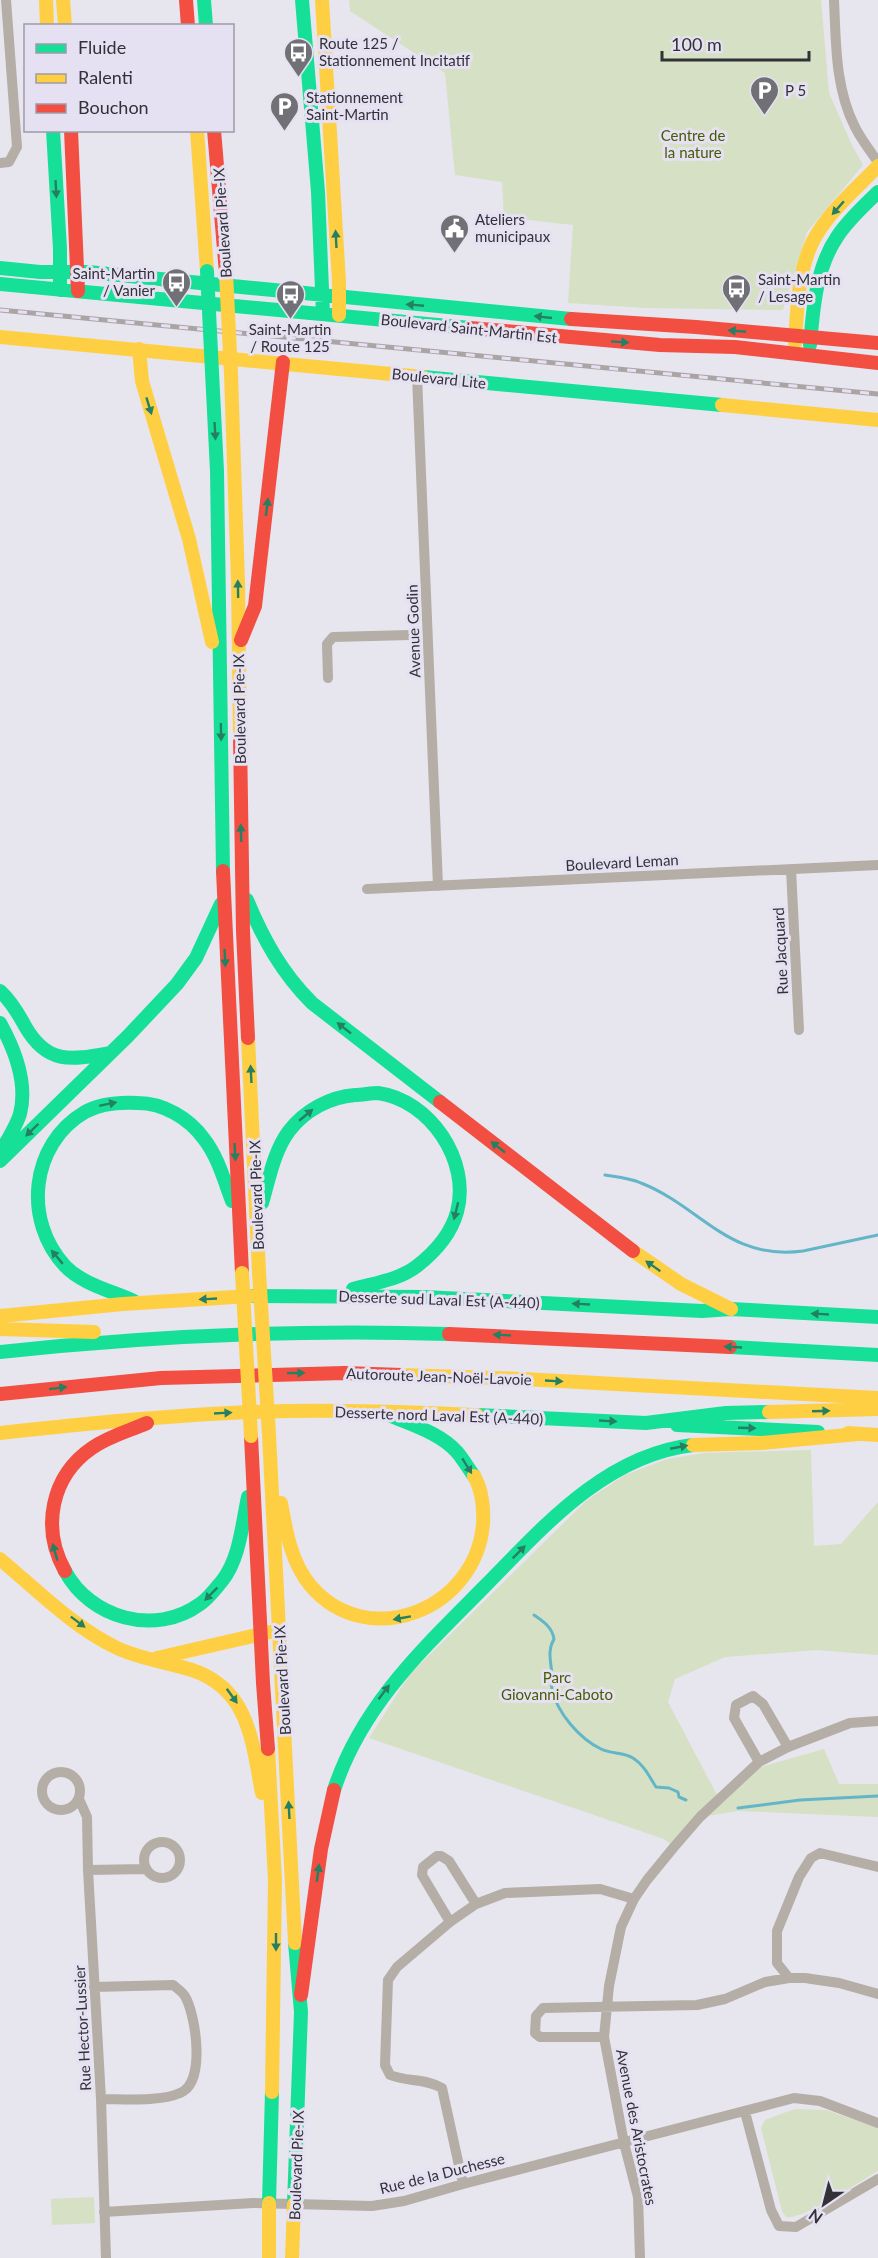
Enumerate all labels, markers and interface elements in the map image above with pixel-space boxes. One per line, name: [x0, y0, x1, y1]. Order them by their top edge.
legend: [24, 24, 234, 132]
scale bar: [662, 24, 809, 62]
text: 100 m: [671, 33, 722, 55]
place label: Route 125 / Stationnement Incitatif: [319, 34, 471, 69]
text: Fluide: [78, 36, 126, 58]
bus stop icon: Route 125 / Stationnement Incitatif: [282, 36, 314, 78]
text: Ralenti: [78, 66, 133, 88]
parking icon: P 5: [748, 74, 780, 116]
place label: P 5: [785, 81, 806, 99]
place label: Stationnement Saint-Martin: [306, 88, 403, 123]
parking icon: Stationnement Saint-Martin: [269, 90, 301, 132]
text: Bouchon: [78, 96, 149, 118]
park label: Centre de la nature: [661, 126, 725, 161]
street label: Boulevard Pie-IX: [209, 167, 235, 279]
one-way arrow: [52, 179, 61, 198]
one-way arrow: [831, 200, 844, 216]
place label: Ateliers municipaux: [475, 210, 551, 245]
public building icon: Ateliers municipaux: [438, 212, 470, 254]
one-way arrow: [332, 229, 341, 248]
place label: Saint-Martin / Vanier: [72, 264, 156, 299]
bus stop icon: Saint-Martin / Vanier: [160, 266, 192, 308]
place label: Saint-Martin / Lesage: [758, 270, 841, 305]
bus stop icon: Saint-Martin / Lesage: [721, 272, 753, 314]
bus stop icon: Saint-Martin / Route 125: [274, 278, 306, 320]
one-way arrow: [406, 300, 425, 309]
street label: Boulevard Saint-Martin Est: [380, 310, 559, 346]
one-way arrow: [533, 312, 552, 321]
place label: Saint-Martin / Route 125: [249, 320, 331, 355]
one-way arrow: [728, 326, 747, 336]
one-way arrow: [611, 337, 630, 347]
street label: Boulevard Lite: [391, 364, 487, 392]
one-way arrow: [145, 397, 154, 415]
one-way arrow: [210, 421, 219, 440]
one-way arrow: [262, 497, 271, 516]
one-way arrow: [233, 579, 242, 598]
street label: Avenue Godin: [402, 584, 424, 678]
street label: Boulevard Pie-IX: [229, 654, 249, 764]
one-way arrow: [216, 722, 226, 741]
one-way arrow: [237, 824, 246, 843]
street label: Boulevard Leman: [565, 850, 679, 874]
street label: Rue Jacquard: [769, 907, 791, 995]
one-way arrow: [221, 948, 230, 967]
one-way arrow: [336, 1022, 352, 1034]
one-way arrow: [246, 1065, 255, 1084]
one-way arrow: [98, 1099, 117, 1108]
one-way arrow: [298, 1109, 313, 1122]
one-way arrow: [25, 1122, 39, 1136]
street label: Boulevard Pie-IX: [245, 1139, 267, 1250]
one-way arrow: [490, 1141, 506, 1154]
one-way arrow: [230, 1143, 239, 1162]
one-way arrow: [451, 1202, 461, 1220]
one-way arrow: [51, 1249, 64, 1265]
one-way arrow: [645, 1260, 661, 1272]
street label: Desserte sud Laval Est (A-440): [338, 1286, 540, 1312]
one-way arrow: [199, 1294, 218, 1303]
one-way arrow: [571, 1300, 590, 1309]
one-way arrow: [810, 1309, 829, 1318]
one-way arrow: [492, 1331, 511, 1340]
one-way arrow: [724, 1343, 743, 1352]
street label: Autoroute Jean-Noël-Lavoie: [346, 1364, 532, 1388]
one-way arrow: [287, 1368, 306, 1378]
one-way arrow: [544, 1376, 563, 1385]
one-way arrow: [49, 1383, 68, 1392]
street label: Desserte nord Laval Est (A-440): [335, 1402, 543, 1428]
one-way arrow: [811, 1407, 830, 1416]
one-way arrow: [214, 1409, 233, 1418]
one-way arrow: [599, 1417, 618, 1426]
one-way arrow: [737, 1424, 756, 1433]
one-way arrow: [670, 1442, 689, 1451]
one-way arrow: [462, 1458, 473, 1475]
one-way arrow: [50, 1543, 59, 1561]
one-way arrow: [512, 1546, 526, 1560]
one-way arrow: [205, 1586, 219, 1600]
one-way arrow: [393, 1614, 412, 1623]
one-way arrow: [70, 1616, 86, 1629]
street label: Boulevard Pie-IX: [270, 1624, 294, 1735]
park label: Parc Giovanni-Caboto: [501, 1668, 613, 1703]
one-way arrow: [377, 1685, 389, 1700]
one-way arrow: [226, 1688, 238, 1703]
one-way arrow: [285, 1800, 294, 1819]
one-way arrow: [314, 1864, 323, 1883]
one-way arrow: [271, 1932, 281, 1951]
street label: Rue Hector-Lussier: [70, 1964, 94, 2091]
street label: Avenue des Aristocrates: [613, 2047, 661, 2207]
street label: Boulevard Pie-IX: [285, 2109, 307, 2220]
street label: Rue de la Duchesse: [378, 2149, 506, 2197]
north arrow: [794, 2174, 854, 2234]
text: N: [805, 2205, 826, 2228]

